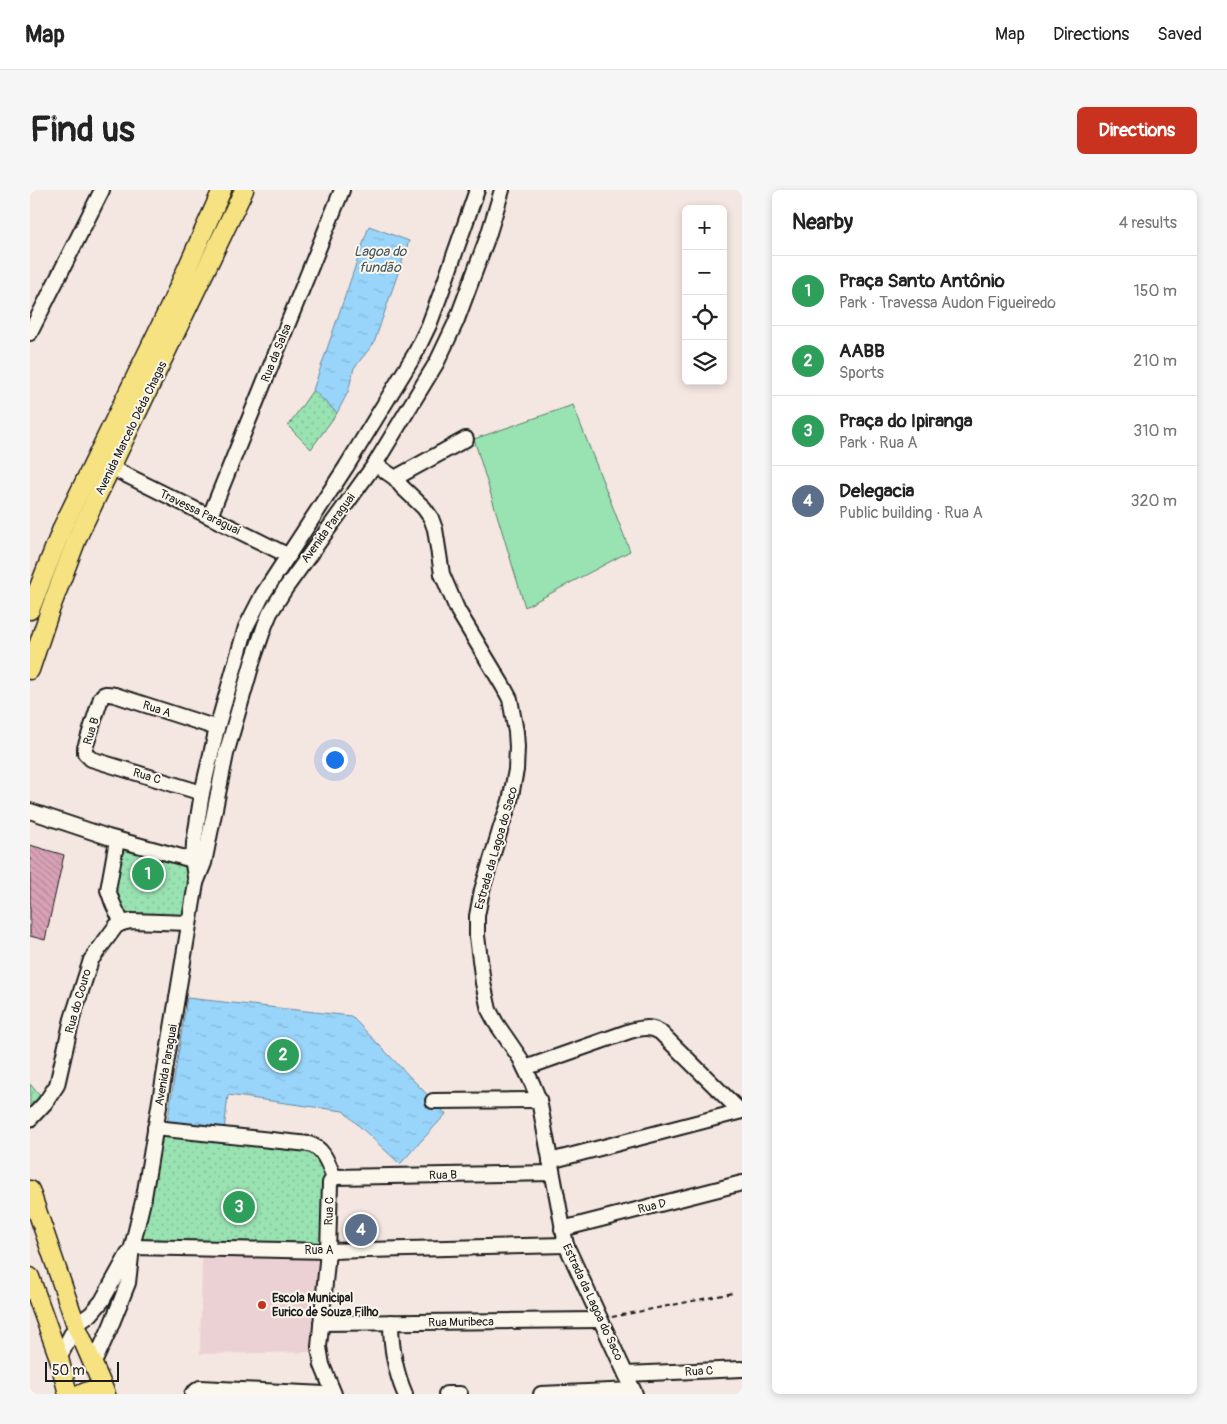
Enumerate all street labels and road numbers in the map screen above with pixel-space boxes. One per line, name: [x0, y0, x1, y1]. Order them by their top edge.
street label: Rua da Salsa: [258, 321, 295, 385]
street label: Avenida Marcelo Déda Chagas: [92, 358, 171, 498]
street label: Travessa Paraguai: [157, 486, 243, 538]
street label: Avenida Paraguai: [298, 491, 359, 566]
street label: Rua A: [141, 698, 173, 721]
street label: Rua B: [80, 715, 103, 747]
street label: Rua C: [131, 765, 163, 788]
street label: Estrada da Lagoa do Saco: [472, 784, 521, 911]
street label: Rua do Couro: [62, 967, 95, 1035]
street label: Avenida Paraguai: [152, 1023, 181, 1107]
street label: Rua B: [429, 1168, 457, 1183]
street label: Rua C: [322, 1196, 337, 1226]
street label: Rua D: [636, 1196, 668, 1217]
street label: Estrada da Lagoa do Saco: [559, 1241, 626, 1364]
street label: Rua A: [305, 1243, 334, 1258]
street label: Rua Muribeca: [428, 1314, 494, 1331]
street label: Rua C: [684, 1363, 714, 1380]

